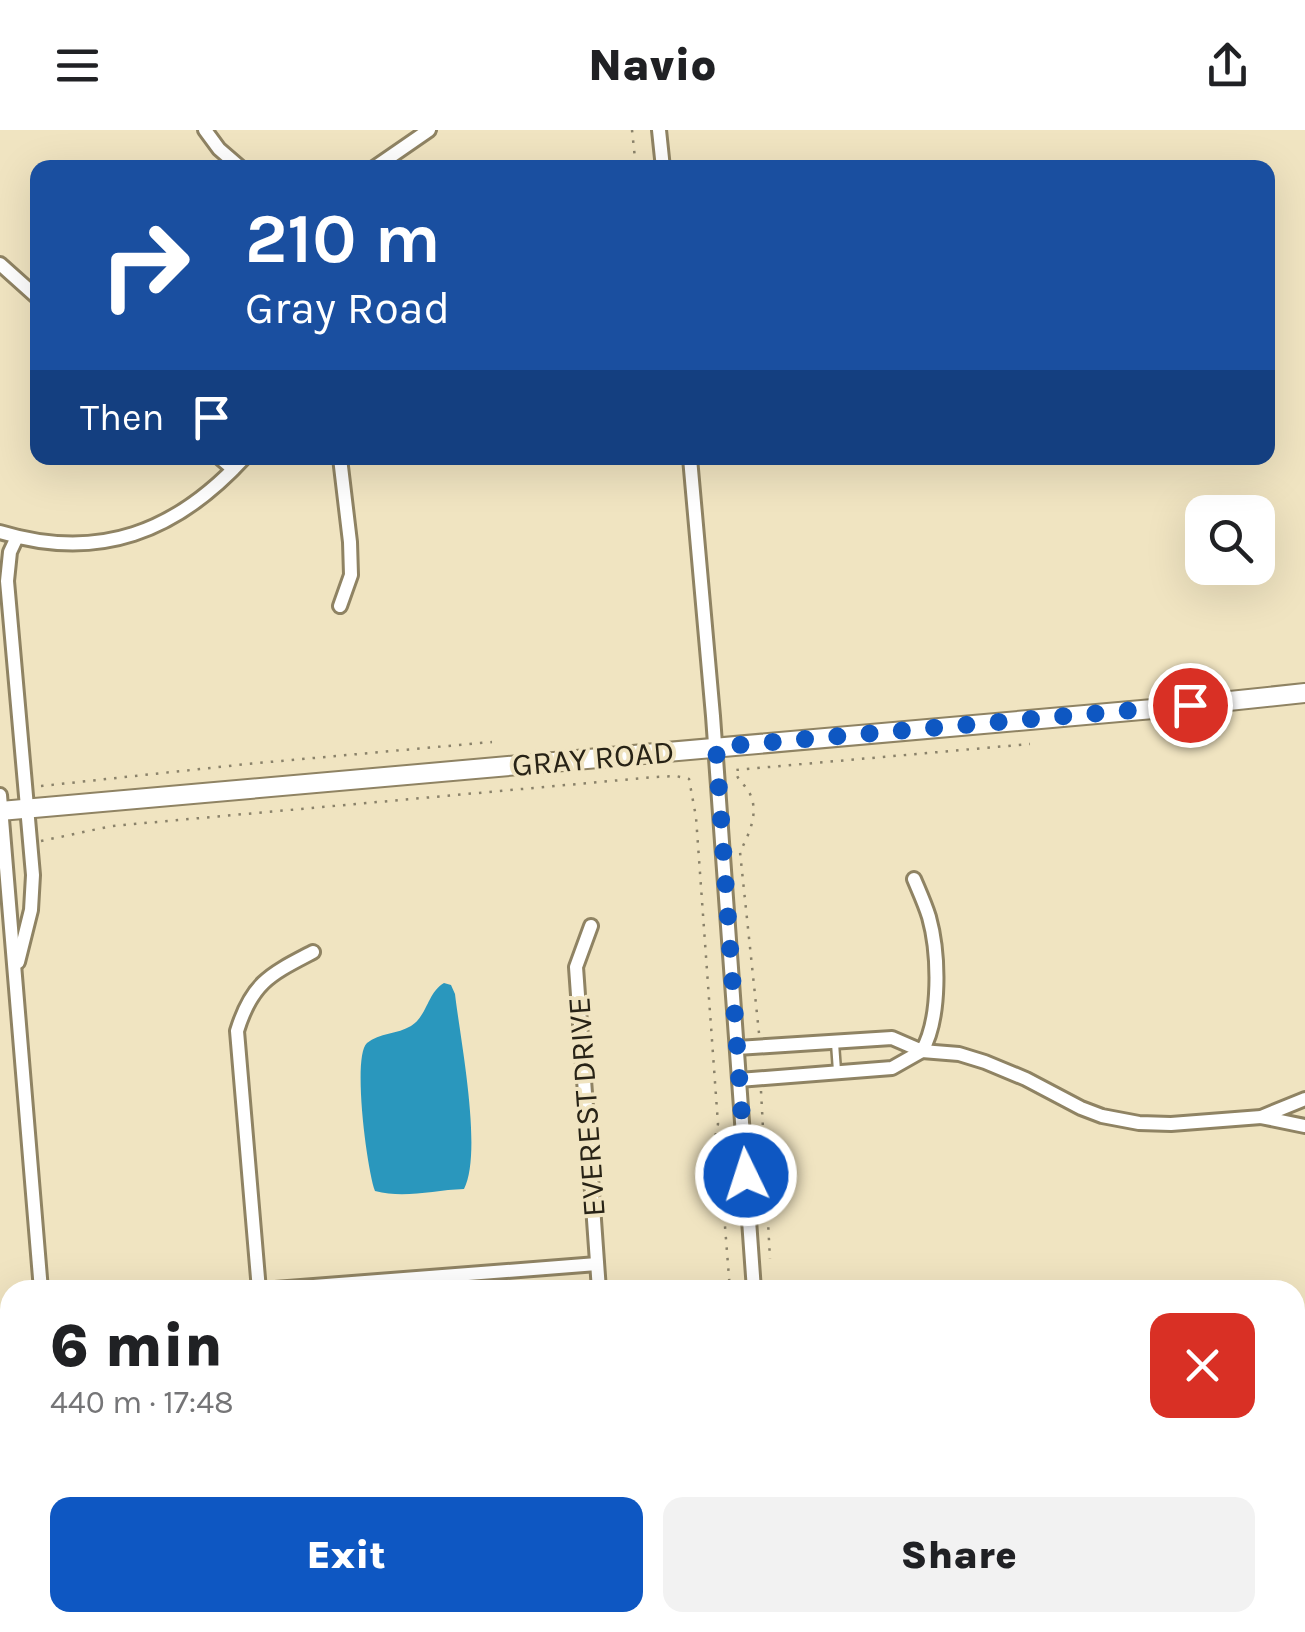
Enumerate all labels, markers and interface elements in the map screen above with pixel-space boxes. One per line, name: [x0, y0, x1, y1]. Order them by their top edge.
icon: menu: [50, 38, 105, 93]
icon: share: [1200, 38, 1255, 93]
text: Navio: [588, 39, 717, 91]
text: 210 m: [245, 198, 441, 280]
icon: right: [80, 200, 210, 330]
text: Gray Road: [245, 282, 450, 334]
icon: arrive: [184, 390, 239, 445]
text: Then: [80, 395, 164, 440]
map controls: [1185, 495, 1275, 585]
button: search: [1185, 495, 1275, 585]
pin: [1148, 663, 1233, 748]
icon: arrive: [1163, 678, 1218, 733]
street label: GRAY ROAD: [510, 733, 676, 784]
street label: EVEREST DRIVE: [560, 996, 613, 1218]
position arrow: [694, 1123, 798, 1227]
text: 6 min: [50, 1311, 223, 1381]
button: close: [1150, 1313, 1255, 1418]
text: 440 m · 17:48: [50, 1384, 234, 1421]
button: Exit: [50, 1497, 643, 1612]
button: Share: [663, 1497, 1255, 1612]

